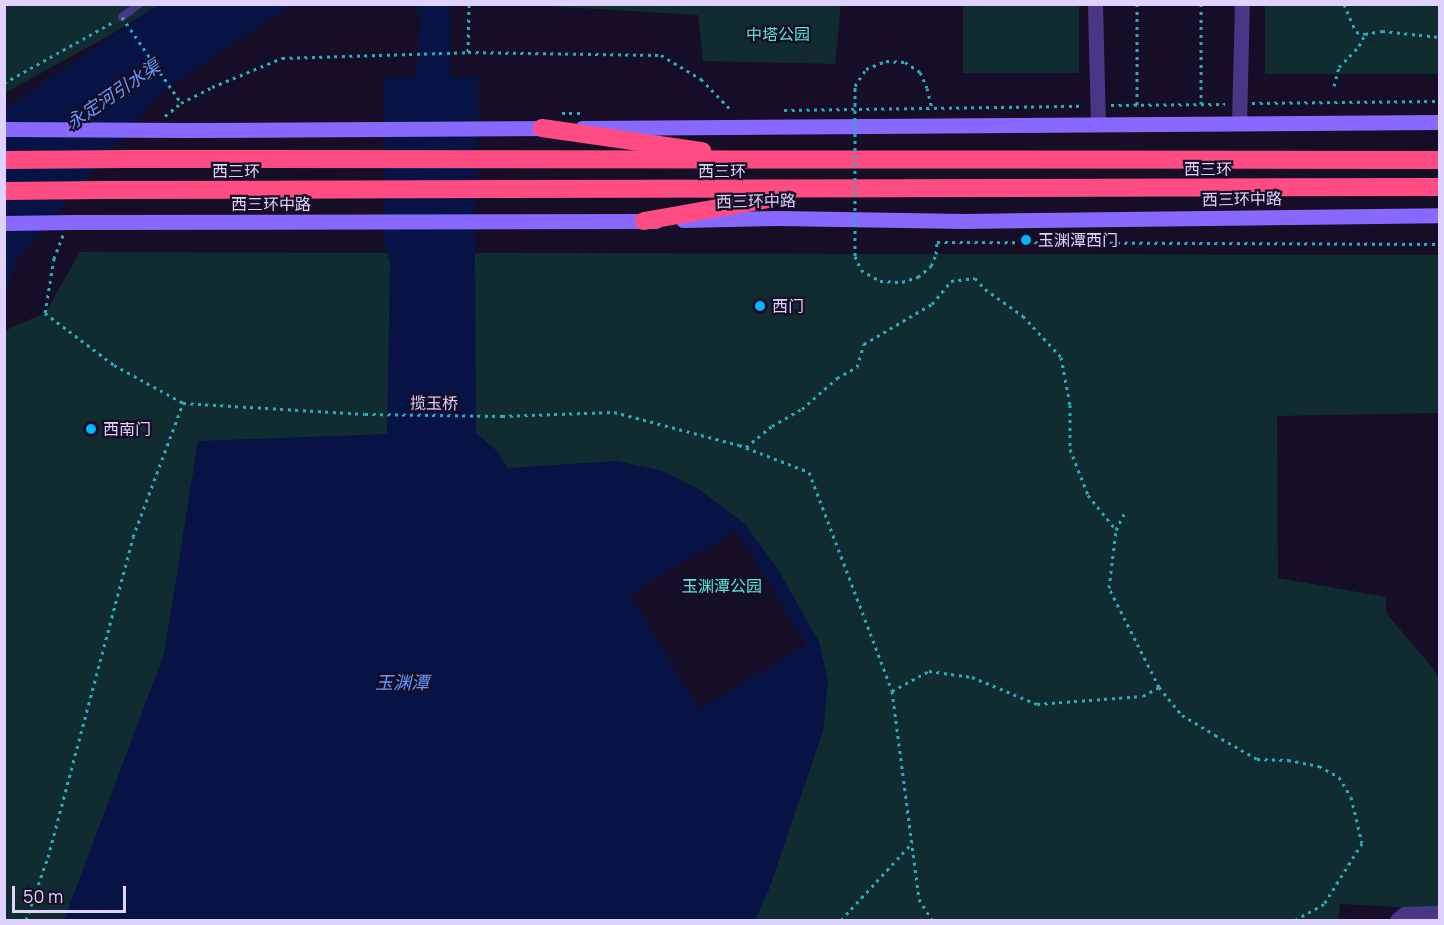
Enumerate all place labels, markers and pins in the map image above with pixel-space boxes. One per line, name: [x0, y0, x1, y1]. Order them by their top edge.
place label: 玉渊潭西门: [1038, 230, 1118, 250]
marker: 玉渊潭西门: [1019, 233, 1033, 247]
place label: 西门: [772, 296, 804, 316]
marker: 西门: [753, 299, 767, 313]
place label: 西南门: [103, 419, 151, 439]
marker: 西南门: [84, 422, 98, 436]

